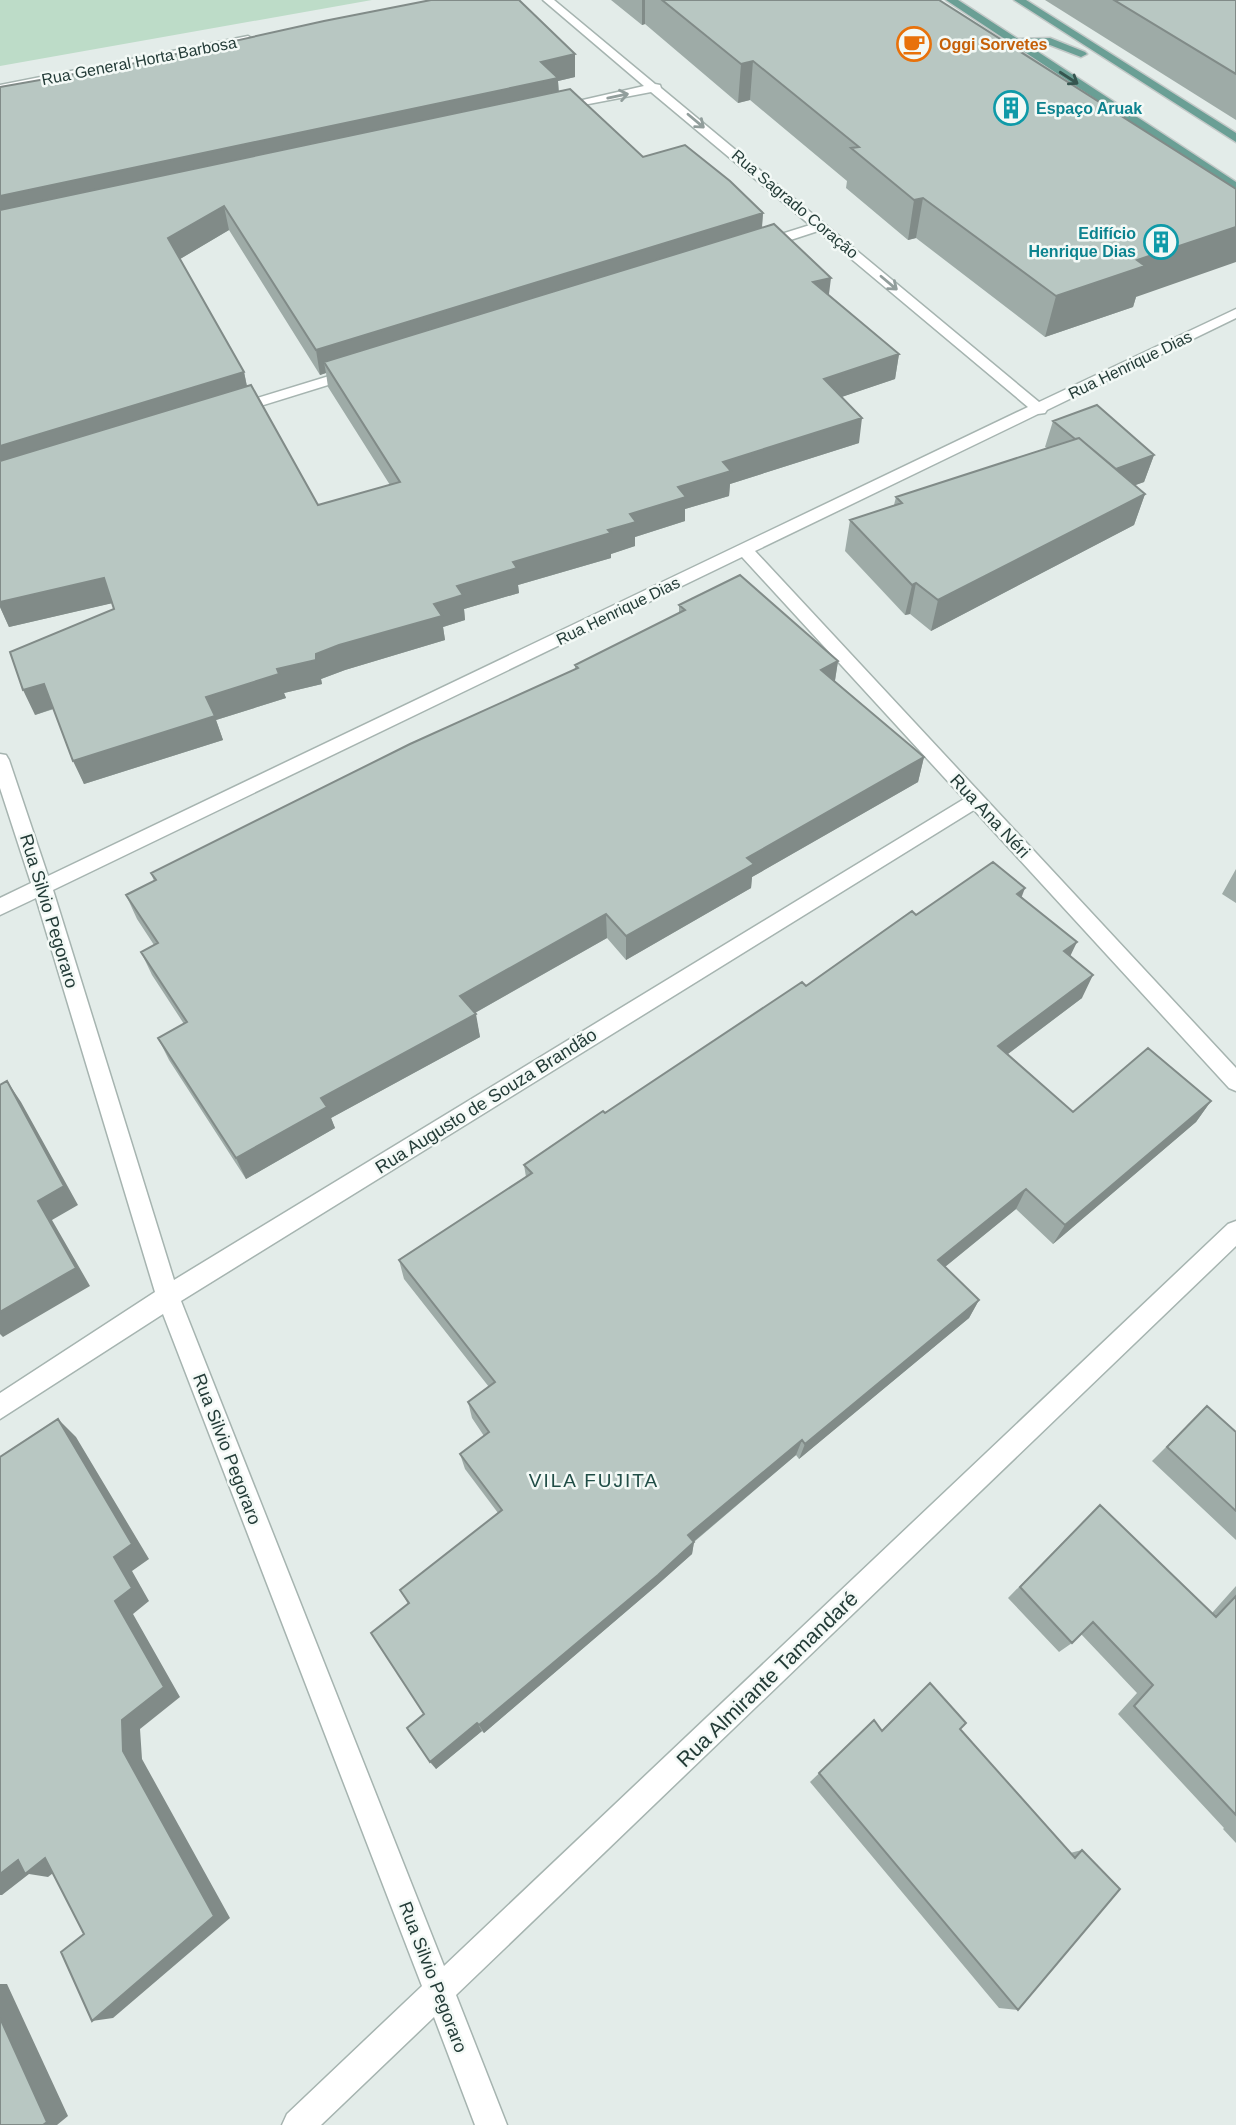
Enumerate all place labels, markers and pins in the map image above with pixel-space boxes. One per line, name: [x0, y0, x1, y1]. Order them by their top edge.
cafe icon: Oggi Sorvetes: [895, 25, 933, 63]
place label: Oggi Sorvetes: [939, 36, 1048, 53]
building icon: Espaço Aruak: [992, 89, 1030, 127]
place label: Espaço Aruak: [1036, 100, 1142, 117]
building icon: Edifício Henrique Dias: [1142, 223, 1180, 261]
place label: Edifício Henrique Dias: [1028, 225, 1136, 260]

